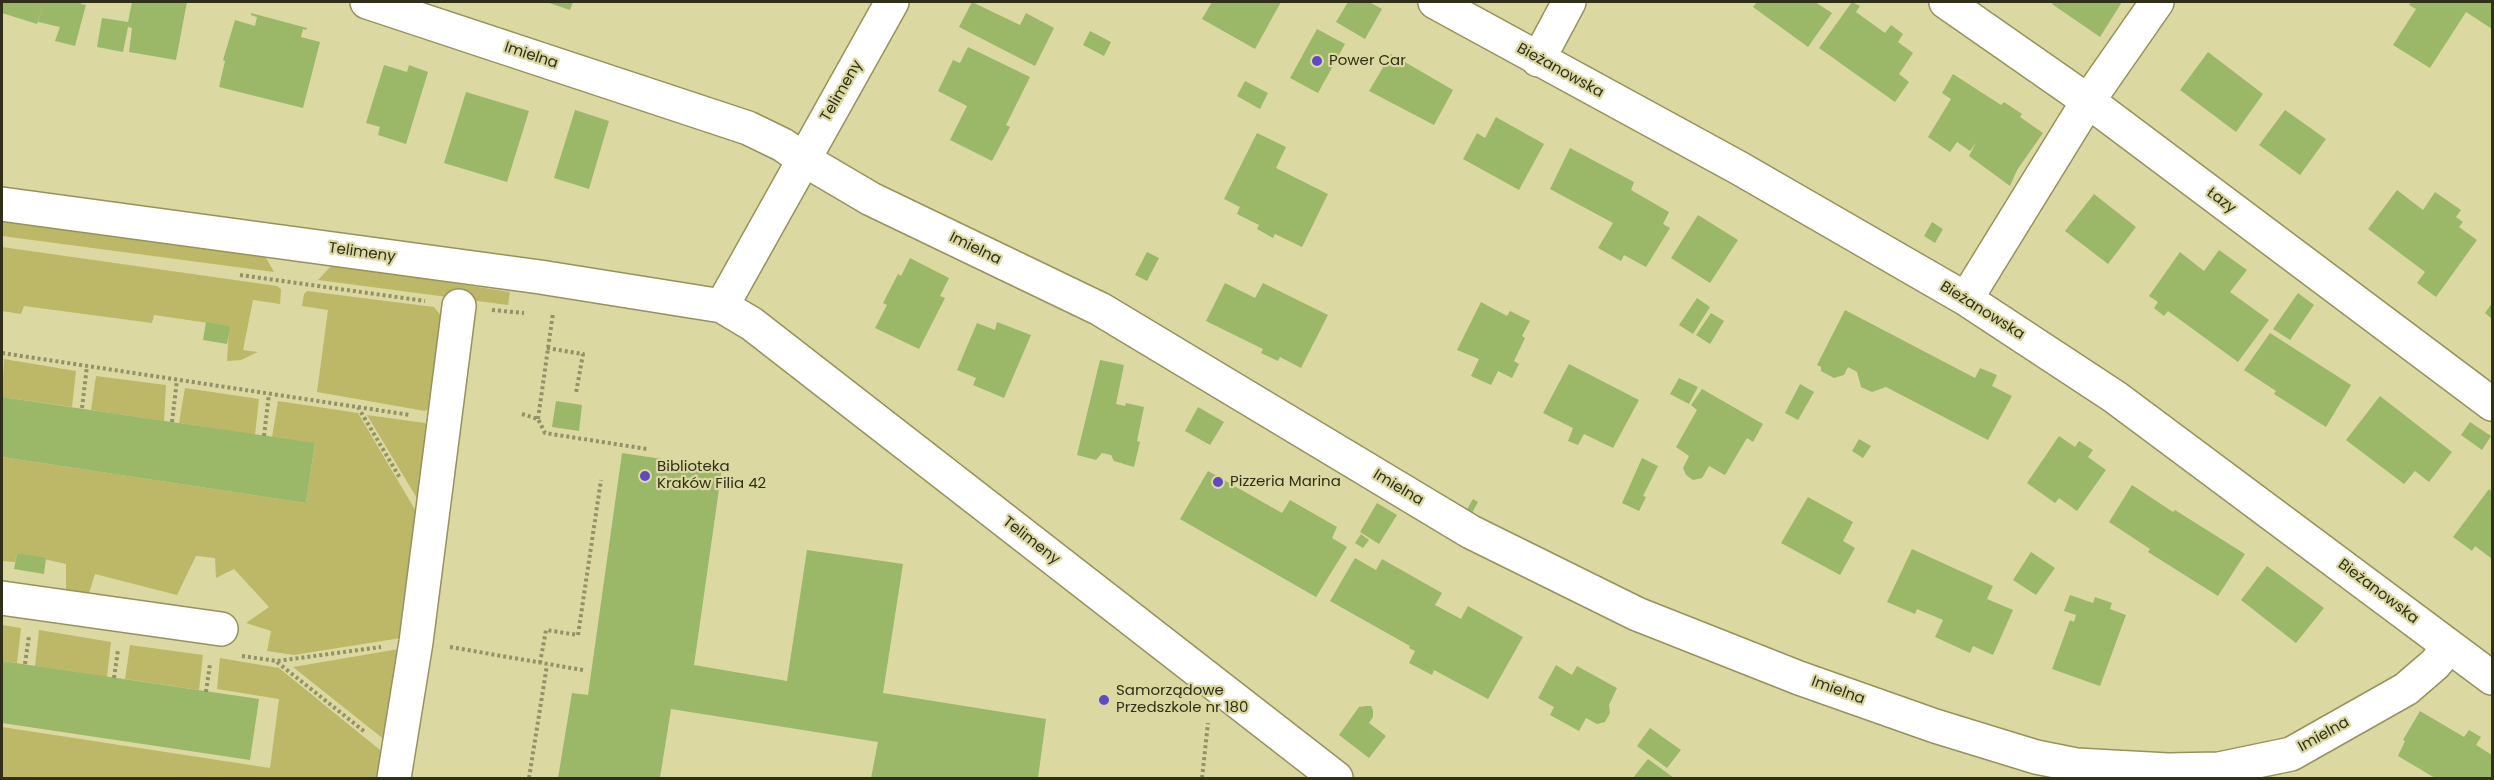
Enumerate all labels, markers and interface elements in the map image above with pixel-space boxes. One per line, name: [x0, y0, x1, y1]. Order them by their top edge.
street label: Imielna: [502, 39, 560, 73]
street label: Bieżanowska: [1514, 40, 1606, 102]
place label: Power Car: [1329, 52, 1406, 70]
marker: Power Car: [1310, 54, 1324, 68]
street label: Telimeny: [817, 57, 867, 125]
street label: Łazy: [2203, 184, 2239, 218]
street label: Imielna: [946, 229, 1004, 269]
street label: Telimeny: [327, 239, 397, 267]
street label: Bieżanowska: [1936, 278, 2028, 344]
place label: Biblioteka Kraków Filia 42: [657, 458, 766, 493]
street label: Imielna: [1370, 466, 1426, 510]
marker: Biblioteka Kraków Filia 42: [638, 469, 652, 483]
place label: Pizzeria Marina: [1230, 473, 1341, 491]
marker: Pizzeria Marina: [1211, 475, 1225, 489]
street label: Telimeny: [999, 513, 1063, 569]
street label: Bieżanowska: [2334, 556, 2422, 628]
street label: Imielna: [1809, 673, 1867, 709]
place label: Samorządowe Przedszkole nr 180: [1116, 682, 1248, 717]
marker: Samorządowe Przedszkole nr 180: [1097, 693, 1111, 707]
street label: Imielna: [2295, 714, 2353, 756]

